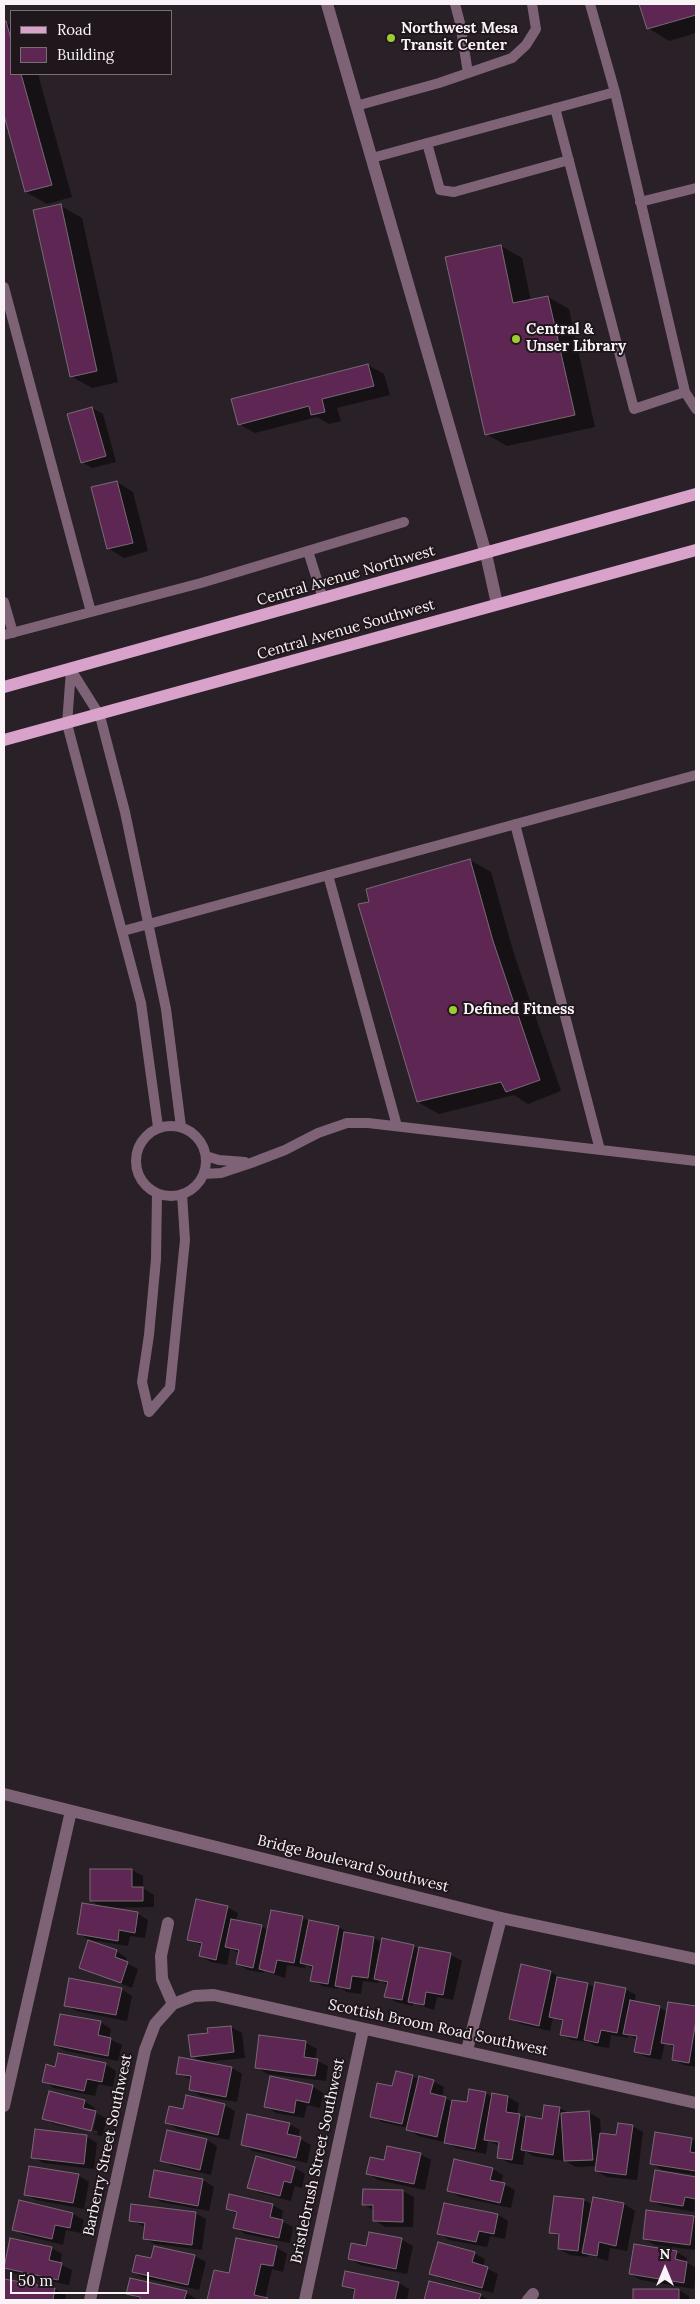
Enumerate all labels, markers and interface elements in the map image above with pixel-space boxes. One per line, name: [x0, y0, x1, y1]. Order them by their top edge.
legend: [10, 10, 172, 75]
text: Road: [57, 20, 92, 39]
place label: Northwest Mesa Transit Center: [401, 20, 518, 55]
marker: Northwest Mesa Transit Center: [385, 32, 397, 44]
text: Building: [57, 45, 114, 64]
place label: Central & Unser Library: [526, 321, 626, 356]
marker: Central & Unser Library: [510, 333, 522, 345]
street label: Central Avenue Northwest: [255, 542, 437, 610]
street label: Central Avenue Southwest: [255, 596, 437, 664]
place label: Defined Fitness: [463, 1001, 575, 1019]
marker: Defined Fitness: [447, 1004, 459, 1016]
street label: Bridge Boulevard Southwest: [255, 1831, 451, 1897]
street label: Scottish Broom Road Southwest: [327, 1996, 549, 2060]
street label: Barberry Street Southwest: [80, 2052, 136, 2238]
street label: Bristlebrush Street Southwest: [287, 2057, 349, 2265]
north arrow: [640, 2244, 690, 2294]
text: N: [660, 2245, 670, 2263]
scale bar: [12, 2262, 151, 2294]
text: 50 m: [18, 2271, 53, 2290]

